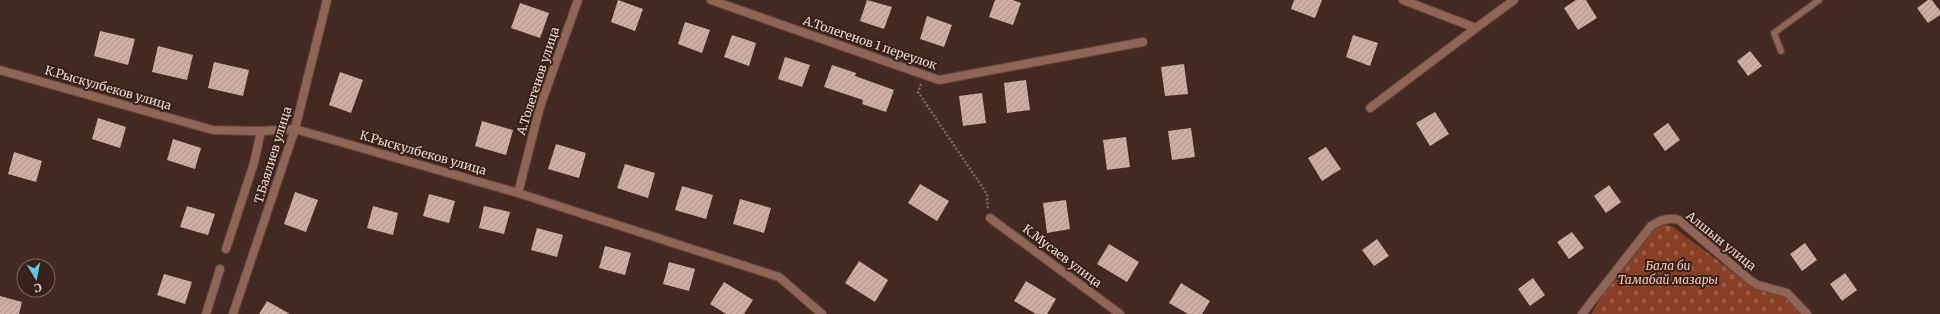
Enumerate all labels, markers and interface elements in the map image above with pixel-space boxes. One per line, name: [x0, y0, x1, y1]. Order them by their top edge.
street label: А.Толегенов 1 переулок: [800, 12, 939, 73]
street label: А.Толегенов улица: [513, 24, 562, 138]
street label: К.Рыскулбеков улица: [43, 62, 174, 113]
street label: Т.Баялиев улица: [251, 104, 295, 205]
street label: К.Рыскулбеков улица: [358, 127, 489, 178]
street label: Алшын улица: [1683, 207, 1760, 274]
street label: К.Мусаев улица: [1020, 221, 1105, 291]
north arrow: [16, 258, 56, 298]
park label: Бала би Тамабай мазары: [1618, 258, 1718, 287]
text: С: [33, 280, 43, 295]

